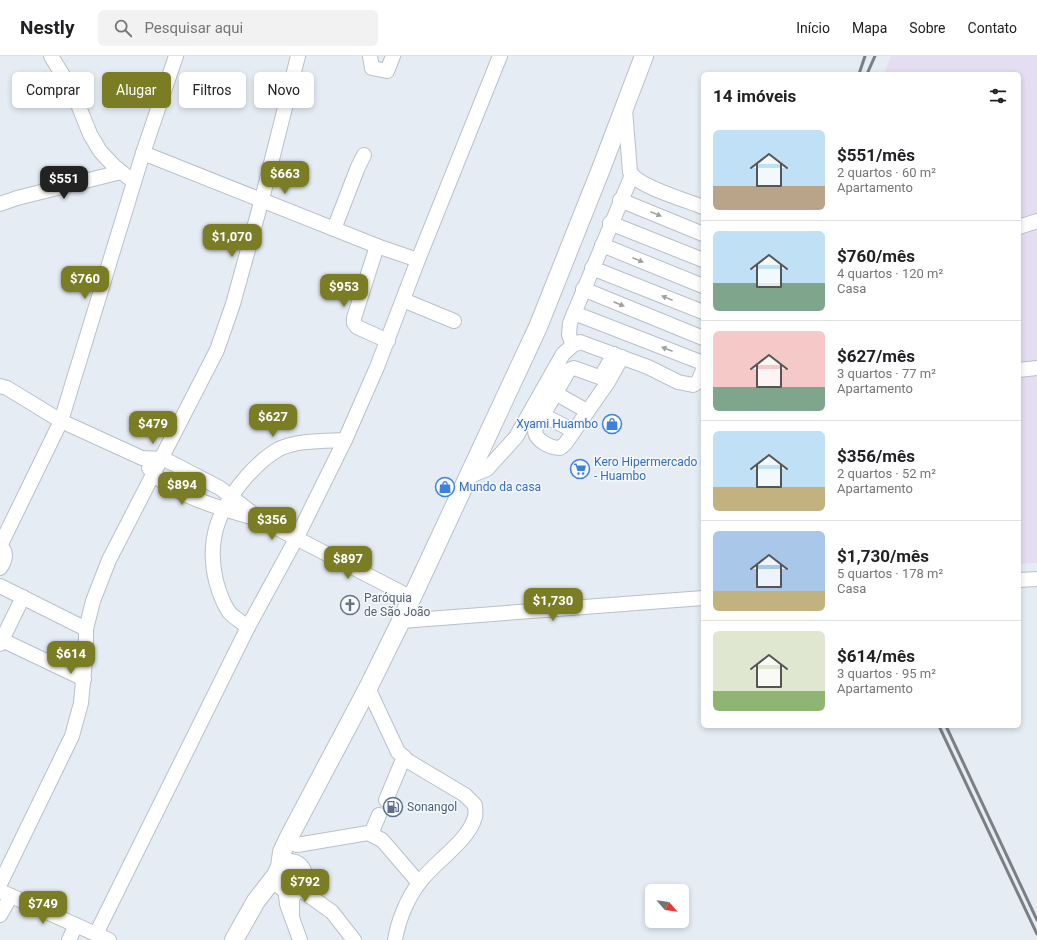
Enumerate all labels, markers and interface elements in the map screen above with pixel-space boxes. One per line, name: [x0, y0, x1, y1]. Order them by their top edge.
search box: [98, 10, 378, 46]
text: Nestly: [20, 16, 74, 39]
icon: search: [112, 17, 134, 39]
text: Pesquisar aqui: [144, 19, 243, 37]
text: Início: [796, 20, 830, 36]
text: Mapa: [852, 20, 887, 36]
text: Sobre: [909, 20, 946, 36]
text: Contato: [968, 20, 1017, 36]
chip: Comprar: [12, 72, 94, 108]
chip: Alugar: [102, 72, 171, 108]
chip: Filtros: [179, 72, 246, 108]
chip: Novo: [254, 72, 314, 108]
icon: filters: [987, 85, 1009, 107]
text: 14 imóveis: [713, 86, 796, 106]
text: $551/mês: [837, 145, 915, 165]
icon: home: [745, 146, 793, 194]
pin: $663: [261, 161, 309, 195]
text: 2 quartos · 60 m²: [837, 165, 936, 180]
pin: $551: [40, 166, 88, 200]
text: $663: [270, 166, 300, 181]
text: $551: [49, 171, 79, 186]
text: Apartamento: [837, 180, 913, 195]
one-way arrow: [651, 212, 663, 218]
pin: $1,070: [199, 224, 265, 258]
text: $1,070: [212, 229, 252, 244]
text: $760/mês: [837, 246, 915, 266]
icon: home: [745, 247, 793, 295]
one-way arrow: [632, 257, 644, 263]
pin: $760: [61, 266, 109, 300]
text: 4 quartos · 120 m²: [837, 266, 943, 281]
text: $760: [70, 271, 100, 286]
pin: $953: [320, 274, 368, 308]
text: $953: [329, 279, 359, 294]
text: Casa: [837, 281, 866, 296]
one-way arrow: [660, 294, 672, 300]
one-way arrow: [613, 301, 625, 307]
one-way arrow: [660, 346, 672, 352]
text: $627/mês: [837, 346, 915, 366]
icon: home: [745, 347, 793, 395]
text: 3 quartos · 77 m²: [837, 366, 936, 381]
text: Apartamento: [837, 381, 913, 396]
pin: $627: [249, 404, 297, 438]
text: $627: [258, 409, 288, 424]
pin: $479: [129, 411, 177, 445]
shop icon: Xyami Huambo: [601, 413, 623, 435]
text: $479: [138, 416, 168, 431]
place label: Xyami Huambo: [516, 417, 598, 431]
text: $356/mês: [837, 446, 915, 466]
icon: home: [745, 447, 793, 495]
place label: Kero Hipermercado - Huambo: [594, 455, 698, 483]
supermarket icon: Kero Hipermercado - Huambo: [569, 458, 591, 480]
text: 2 quartos · 52 m²: [837, 466, 936, 481]
pin: $894: [158, 472, 206, 506]
shop icon: Mundo da casa: [434, 476, 456, 498]
text: $894: [167, 477, 197, 492]
place label: Mundo da casa: [459, 480, 541, 494]
text: Apartamento: [837, 481, 913, 496]
pin: $356: [248, 507, 296, 541]
text: $356: [257, 512, 287, 527]
pin: $897: [324, 546, 372, 580]
text: $1,730/mês: [837, 546, 929, 566]
icon: home: [745, 547, 793, 595]
text: $897: [333, 551, 363, 566]
text: 5 quartos · 178 m²: [837, 566, 943, 581]
text: Casa: [837, 581, 866, 596]
pin: $1,730: [520, 588, 586, 622]
place label: Paróquia de São João: [364, 591, 431, 619]
text: $1,730: [533, 593, 573, 608]
church icon: Paróquia de São João: [339, 594, 361, 616]
pin: $614: [47, 641, 95, 675]
text: $614: [56, 646, 86, 661]
text: $614/mês: [837, 646, 915, 666]
icon: home: [745, 647, 793, 695]
text: 3 quartos · 95 m²: [837, 666, 936, 681]
text: Apartamento: [837, 681, 913, 696]
fuel station icon: Sonangol: [382, 796, 404, 818]
place label: Sonangol: [407, 800, 457, 814]
pin: $792: [281, 869, 329, 903]
text: $792: [290, 874, 320, 889]
north arrow: [645, 884, 689, 928]
map controls: [645, 884, 689, 928]
pin: $749: [19, 891, 67, 925]
text: $749: [28, 896, 58, 911]

